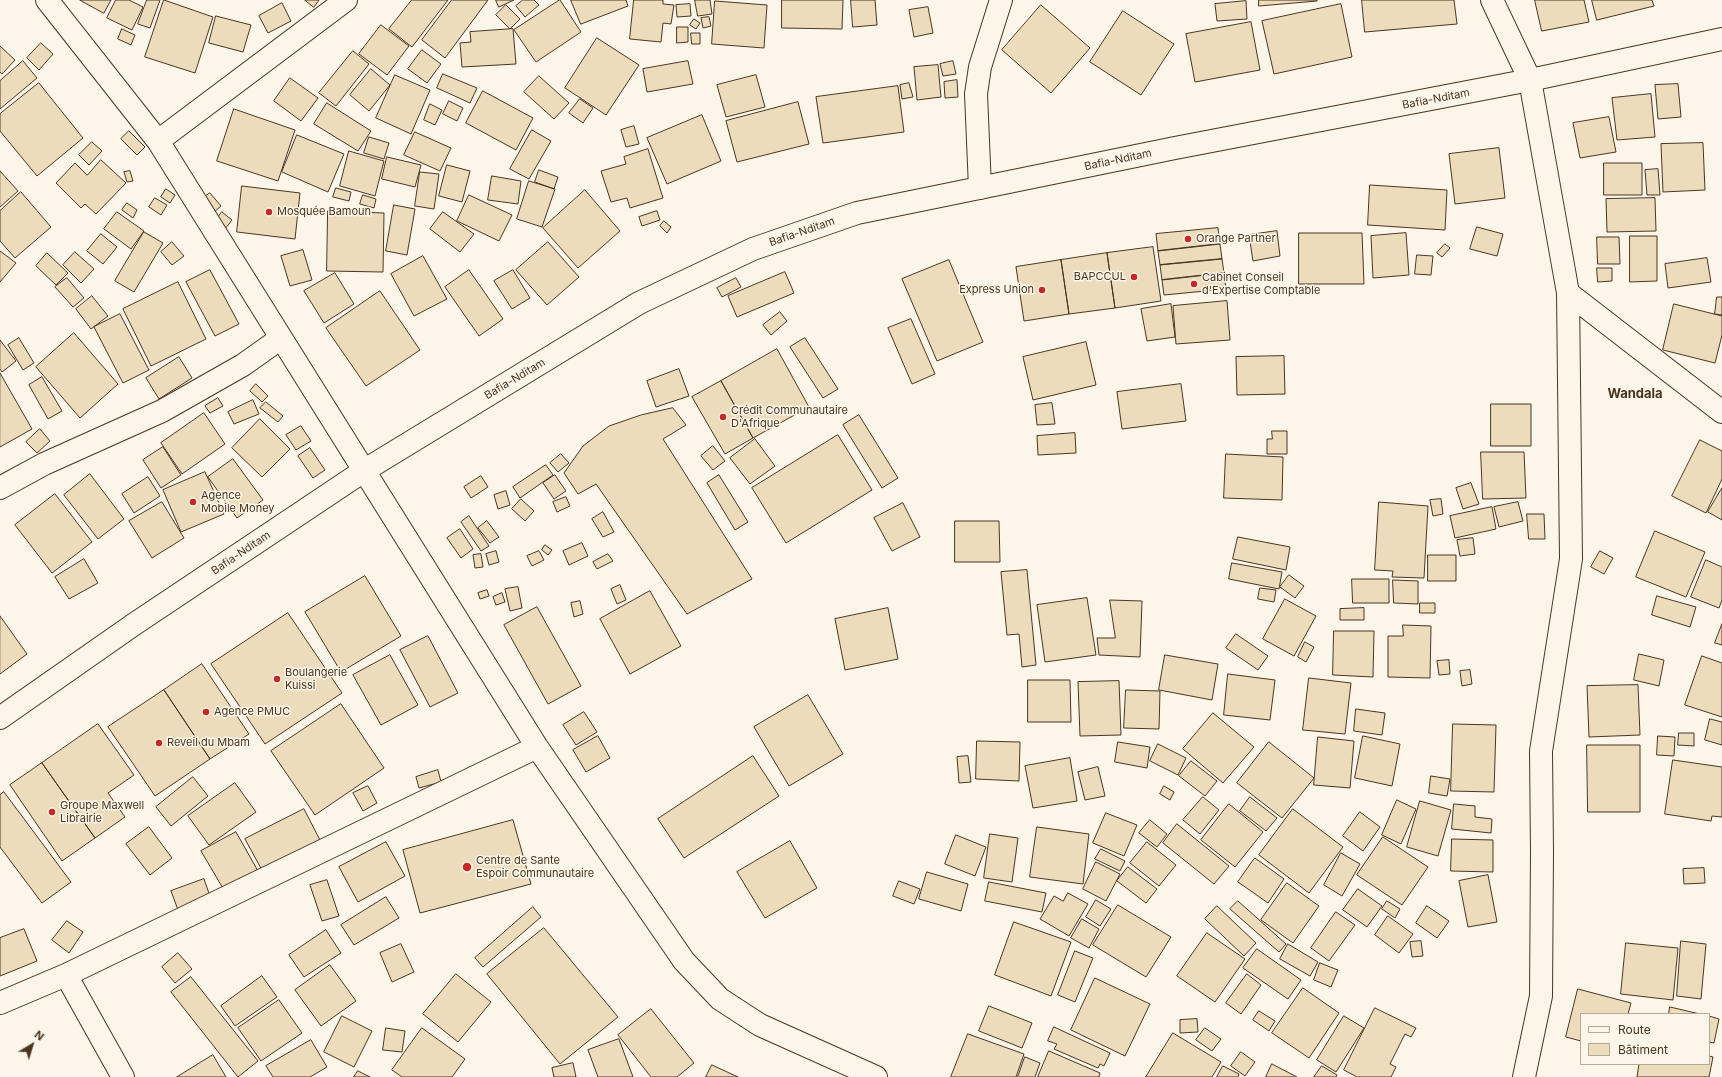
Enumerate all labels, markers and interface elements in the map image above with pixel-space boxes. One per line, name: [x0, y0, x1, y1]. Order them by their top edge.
street label: Bafia-Nditam: [1401, 86, 1471, 112]
street label: Bafia-Nditam: [1083, 146, 1153, 174]
place label: Mosquée Bamoun: [277, 205, 371, 219]
marker: Mosquée Bamoun: [264, 207, 274, 217]
street label: Bafia-Nditam: [767, 215, 837, 249]
place label: Orange Partner: [1196, 232, 1276, 246]
marker: Orange Partner: [1183, 234, 1193, 244]
place label: BAPCCUL: [1074, 270, 1126, 284]
place label: Cabinet Conseil d'Expertise Comptable: [1202, 271, 1320, 297]
marker: BAPCCUL: [1129, 272, 1139, 282]
marker: Cabinet Conseil d'Expertise Comptable: [1189, 279, 1199, 289]
place label: Express Union: [959, 283, 1034, 297]
marker: Express Union: [1037, 285, 1047, 295]
street label: Bafia-Nditam: [482, 356, 548, 402]
district label: Wandala: [1607, 386, 1663, 402]
place label: Crédit Communautaire D'Afrique: [731, 404, 848, 430]
marker: Crédit Communautaire D'Afrique: [718, 412, 728, 422]
place label: Agence Mobile Money: [201, 489, 275, 515]
marker: Agence Mobile Money: [188, 497, 198, 507]
street label: Bafia-Nditam: [209, 528, 273, 578]
place label: Boulangerie Kuissi: [285, 666, 347, 692]
marker: Boulangerie Kuissi: [272, 674, 282, 684]
place label: Agence PMUC: [214, 705, 290, 719]
marker: Agence PMUC: [201, 707, 211, 717]
place label: Reveil du Mbam: [167, 736, 250, 750]
marker: Reveil du Mbam: [154, 738, 164, 748]
place label: Groupe Maxwell Librairie: [60, 799, 144, 825]
marker: Groupe Maxwell Librairie: [47, 807, 57, 817]
place label: Centre de Sante Espoir Communautaire: [476, 854, 594, 880]
marker: Centre de Sante Espoir Communautaire: [461, 861, 473, 873]
legend: [1580, 1013, 1710, 1065]
text: Route: [1618, 1022, 1651, 1037]
north arrow: [12, 1025, 52, 1065]
text: N: [32, 1027, 47, 1044]
text: Bâtiment: [1618, 1042, 1668, 1057]

